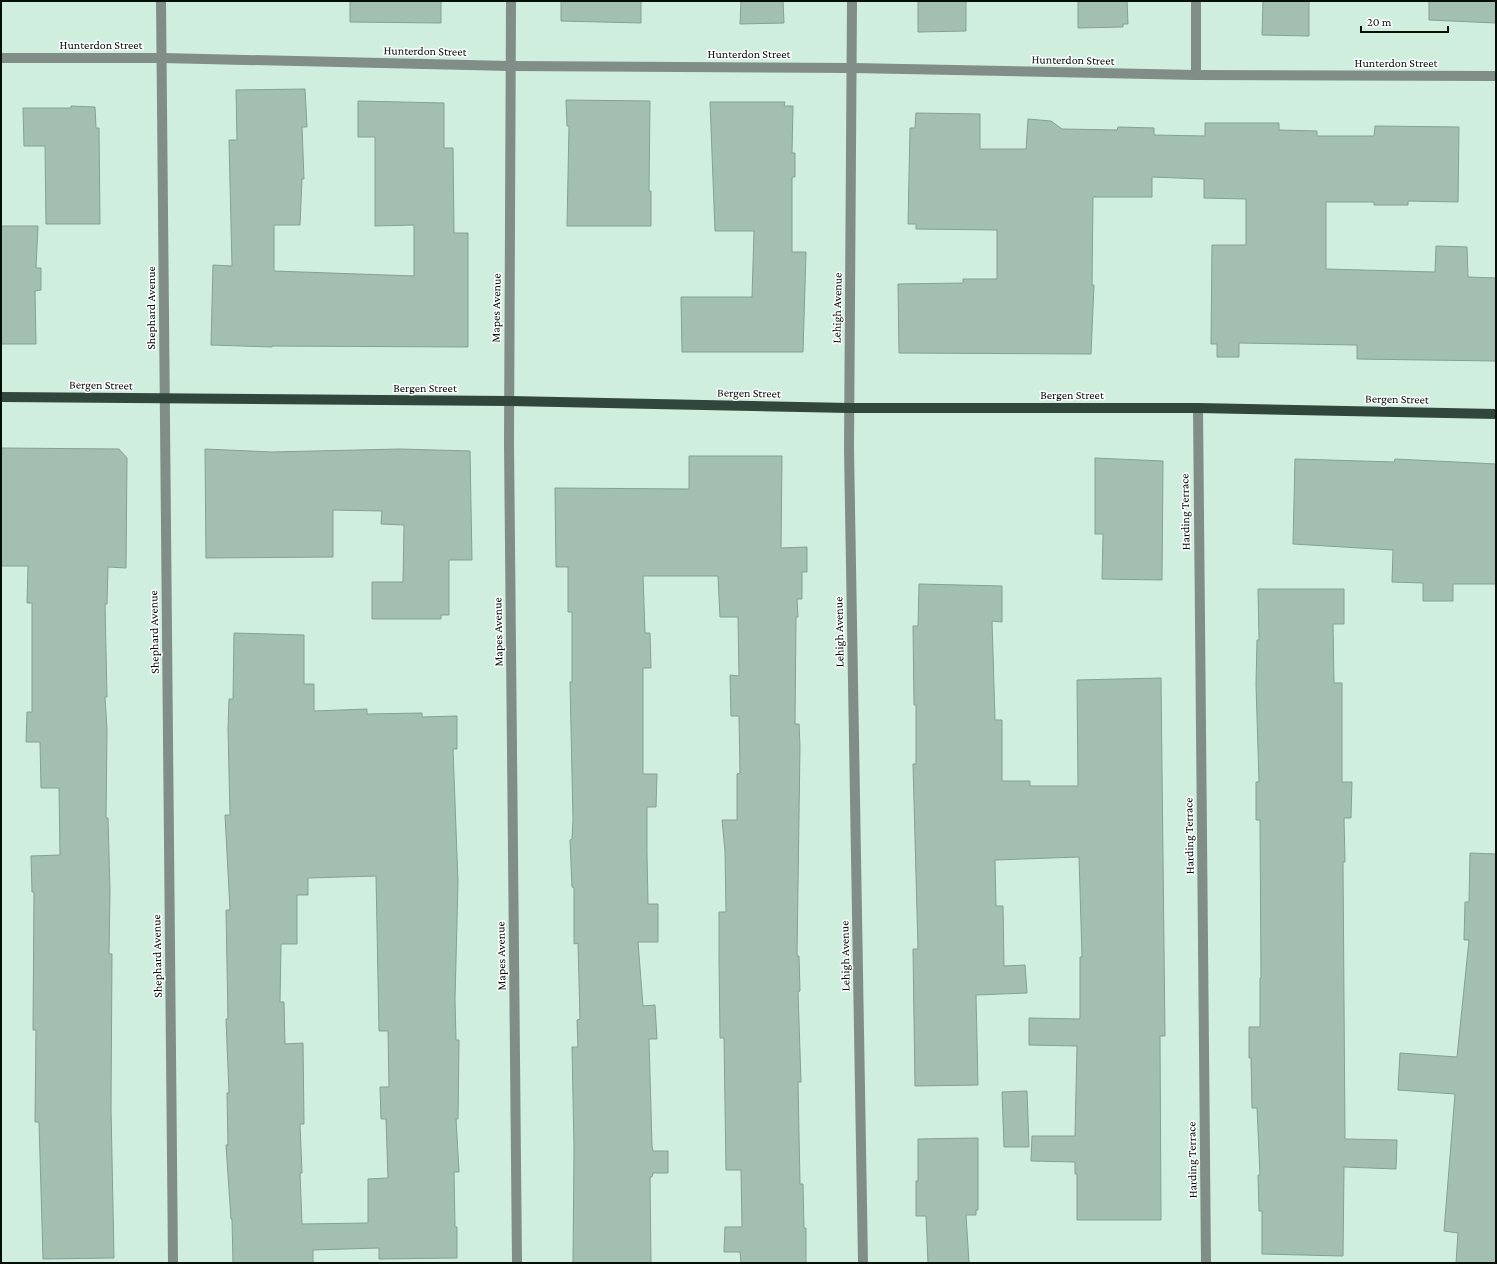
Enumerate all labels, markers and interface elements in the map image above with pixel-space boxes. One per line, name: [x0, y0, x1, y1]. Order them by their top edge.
scale bar: [1361, 8, 1448, 34]
text: 20 m: [1367, 15, 1392, 29]
street label: Hunterdon Street: [60, 38, 143, 52]
street label: Hunterdon Street: [383, 43, 468, 59]
street label: Hunterdon Street: [708, 47, 791, 61]
street label: Hunterdon Street: [1031, 52, 1116, 68]
street label: Hunterdon Street: [1355, 56, 1438, 70]
street label: Shephard Avenue: [144, 266, 158, 350]
street label: Mapes Avenue: [488, 273, 504, 343]
street label: Lehigh Avenue: [829, 273, 845, 343]
street label: Bergen Street: [69, 377, 134, 393]
street label: Bergen Street: [393, 381, 458, 395]
street label: Bergen Street: [717, 385, 782, 401]
street label: Bergen Street: [1040, 388, 1105, 402]
street label: Bergen Street: [1365, 391, 1430, 407]
street label: Harding Terrace: [1177, 473, 1193, 551]
street label: Shephard Avenue: [146, 590, 162, 674]
street label: Mapes Avenue: [490, 597, 506, 667]
street label: Lehigh Avenue: [831, 597, 847, 667]
street label: Harding Terrace: [1181, 797, 1197, 875]
street label: Shephard Avenue: [149, 914, 165, 998]
street label: Mapes Avenue: [493, 921, 509, 991]
street label: Lehigh Avenue: [837, 921, 853, 991]
street label: Harding Terrace: [1184, 1121, 1200, 1199]

